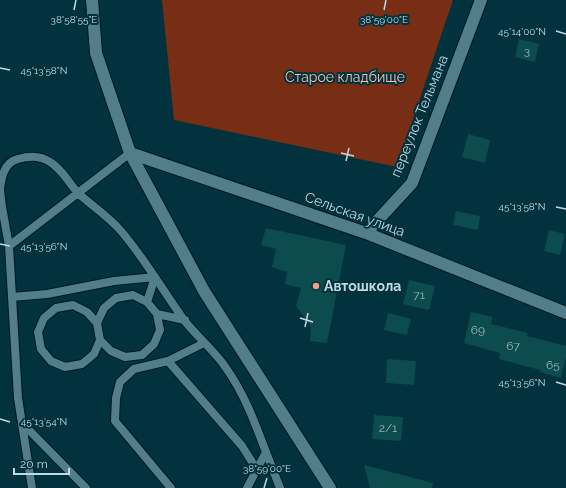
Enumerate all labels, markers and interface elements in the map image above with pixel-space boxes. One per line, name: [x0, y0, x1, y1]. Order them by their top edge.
text: 38°58'55"E: [51, 14, 97, 25]
text: 38°59'00"E: [360, 14, 408, 25]
text: 45°14'00"N: [498, 26, 546, 37]
house number: 3: [524, 44, 530, 58]
street label: переулок Тельмана: [387, 53, 451, 179]
text: 45°13'58"N: [21, 65, 67, 76]
park label: Старое кладбище: [285, 69, 405, 85]
street label: Сельская улица: [303, 188, 407, 240]
text: 45°13'58"N: [499, 201, 545, 212]
text: 45°13'56"N: [20, 241, 68, 252]
place label: Автошкола: [324, 278, 401, 294]
marker: Автошкола: [311, 281, 321, 291]
house number: 71: [413, 288, 425, 302]
house number: 69: [471, 323, 485, 337]
house number: 67: [506, 339, 520, 353]
house number: 65: [546, 358, 560, 372]
text: 45°13'56"N: [498, 377, 546, 388]
text: 45°13'54"N: [21, 416, 67, 427]
house number: 2/1: [379, 421, 397, 435]
scale bar: [14, 450, 69, 476]
text: 20 m: [20, 457, 48, 471]
text: 38°59'00"E: [243, 463, 291, 474]

